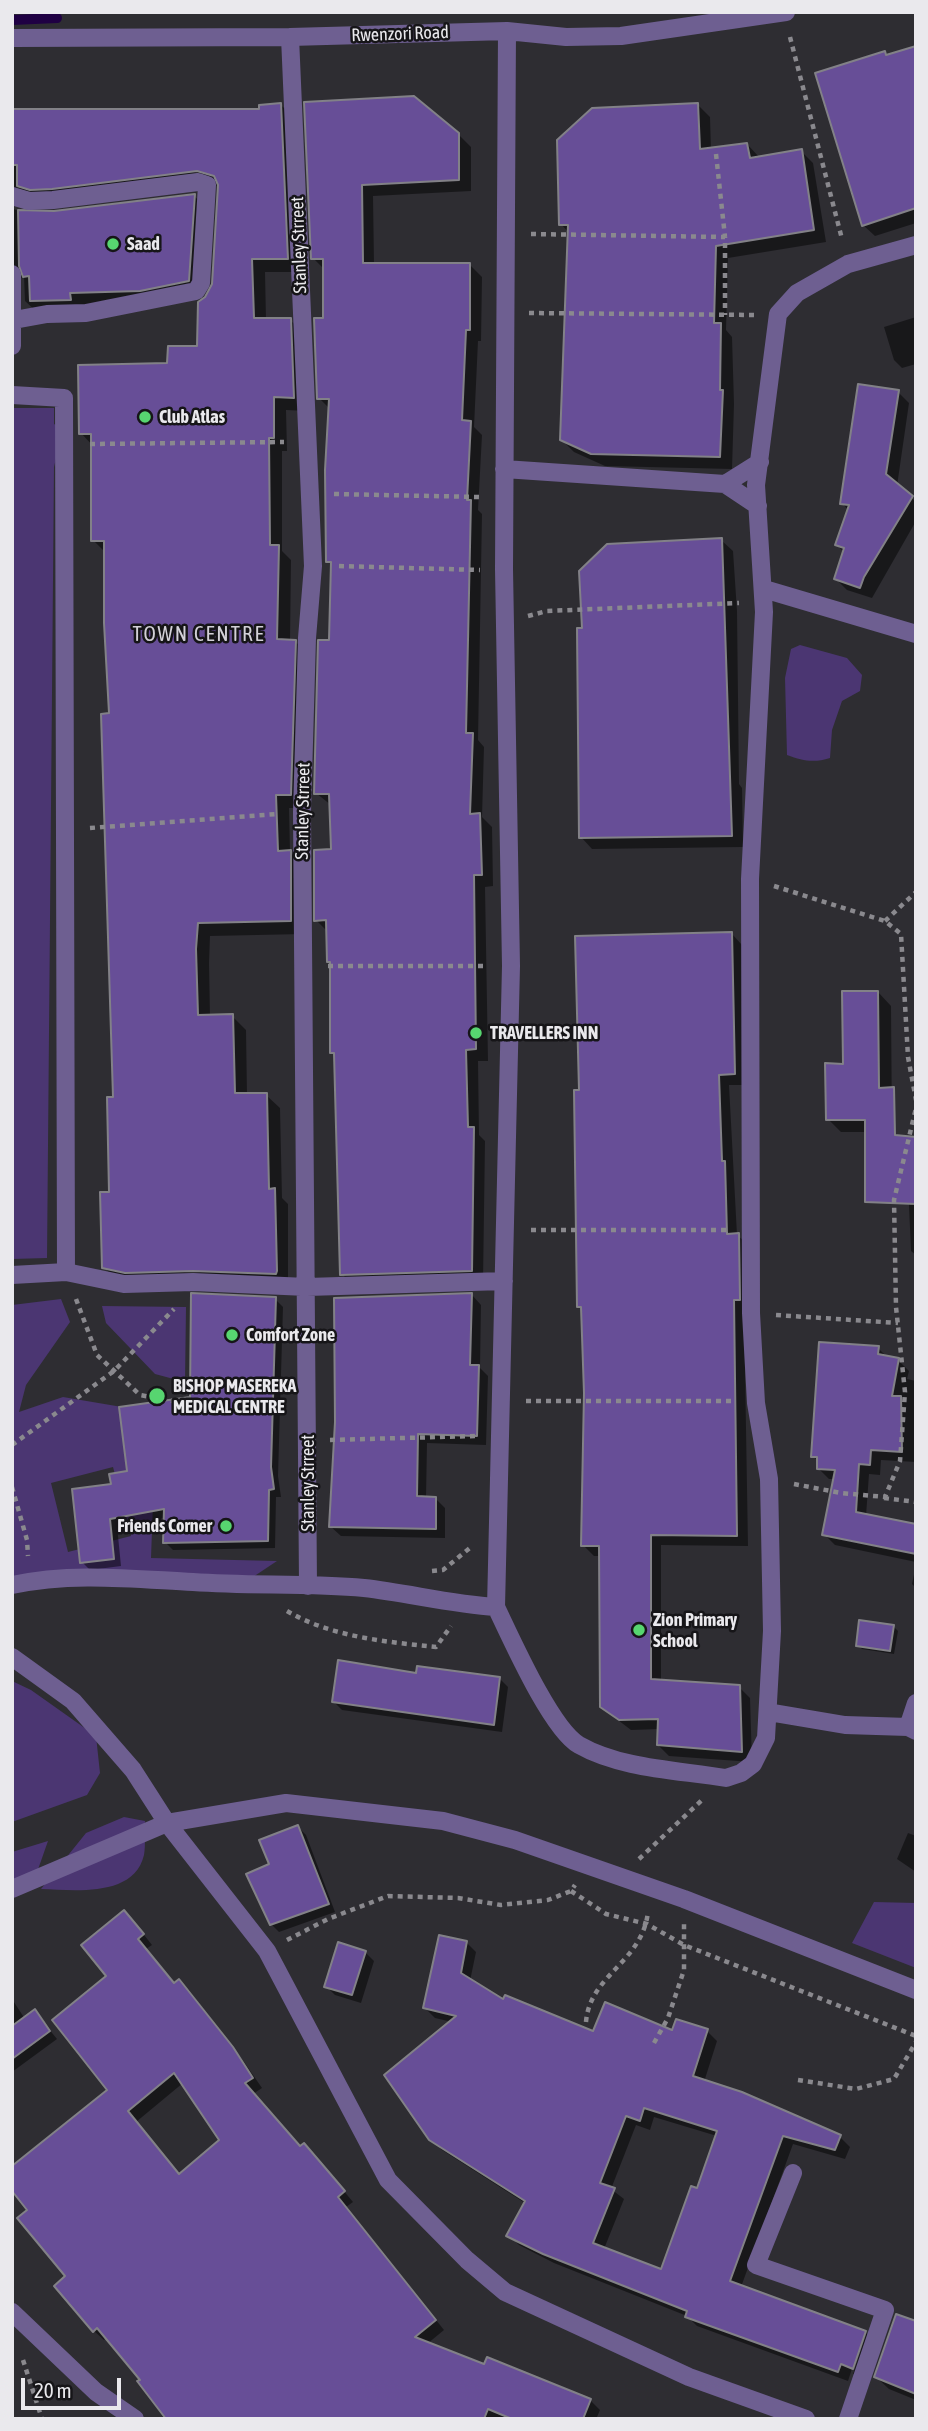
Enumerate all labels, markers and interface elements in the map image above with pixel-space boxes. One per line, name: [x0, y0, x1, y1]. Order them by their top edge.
street label: Rwenzori Road: [351, 22, 449, 46]
street label: Stanley Strreet: [287, 196, 311, 294]
place label: Saad: [127, 233, 160, 255]
marker: Saad: [105, 236, 121, 252]
place label: Club Atlas: [159, 406, 225, 428]
marker: Club Atlas: [137, 409, 153, 425]
district label: TOWN CENTRE: [134, 621, 264, 647]
street label: Stanley Strreet: [291, 762, 315, 860]
place label: TRAVELLERS INN: [490, 1022, 598, 1044]
marker: TRAVELLERS INN: [468, 1025, 484, 1041]
place label: Comfort Zone: [246, 1324, 335, 1346]
marker: Comfort Zone: [224, 1327, 240, 1343]
place label: BISHOP MASEREKA MEDICAL CENTRE: [173, 1375, 296, 1418]
marker: BISHOP MASEREKA MEDICAL CENTRE: [147, 1386, 167, 1406]
street label: Stanley Strreet: [297, 1434, 319, 1532]
place label: Friends Corner: [117, 1515, 212, 1537]
marker: Friends Corner: [218, 1518, 234, 1534]
place label: Zion Primary School: [653, 1609, 737, 1652]
marker: Zion Primary School: [631, 1622, 647, 1638]
scale bar: [24, 2364, 124, 2408]
text: 20 m: [34, 2378, 72, 2402]

